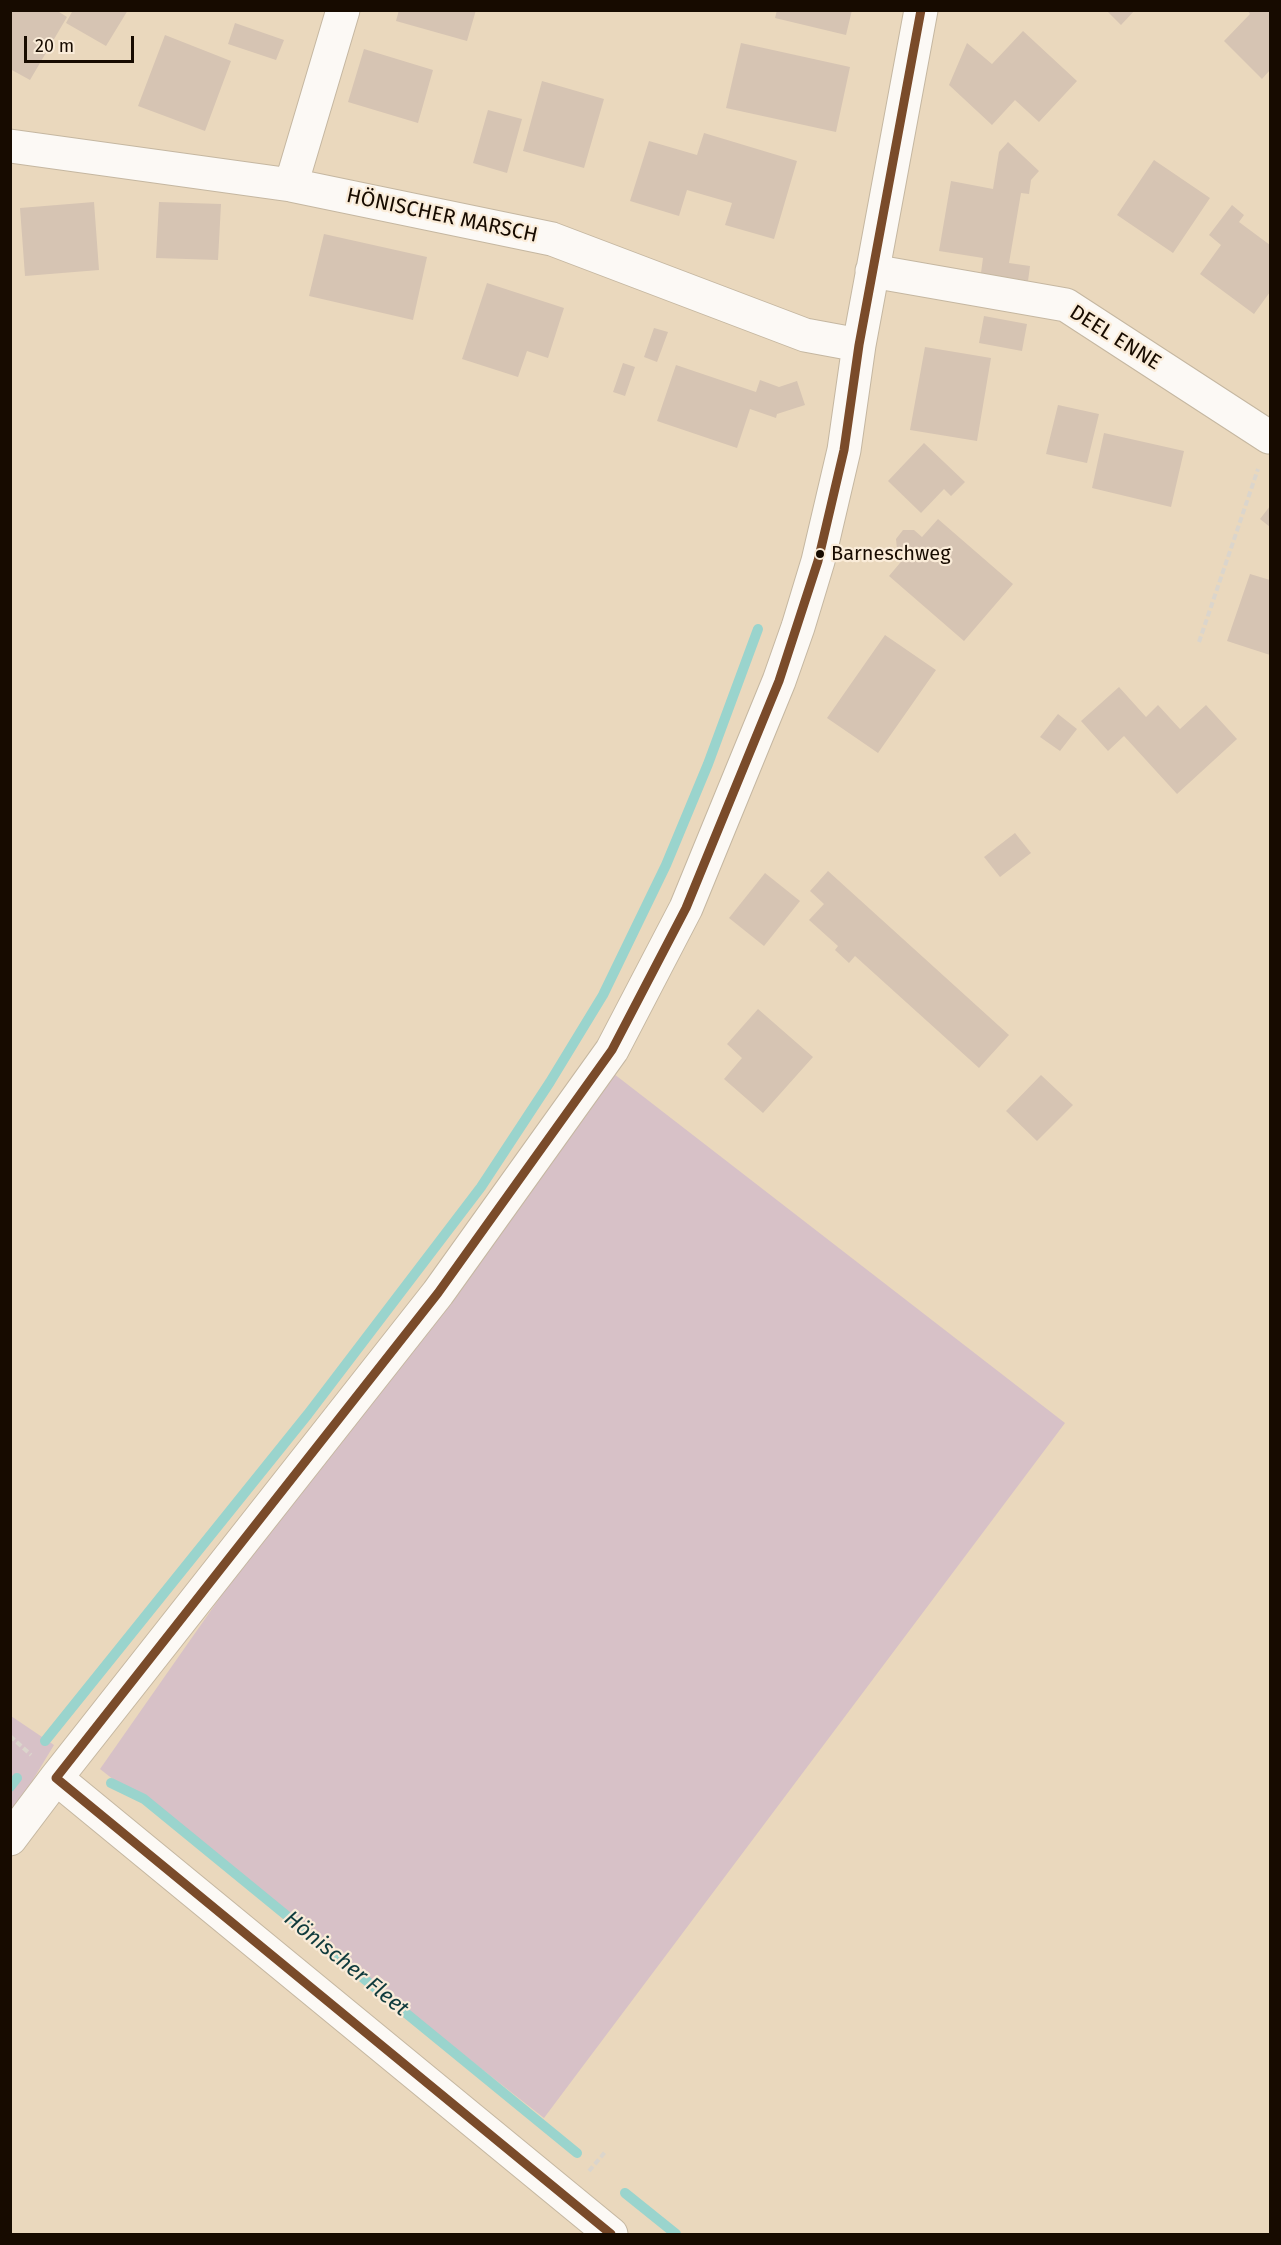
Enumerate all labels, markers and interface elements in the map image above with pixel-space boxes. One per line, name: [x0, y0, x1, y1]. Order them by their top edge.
scale bar: [27, 24, 136, 62]
text: 20 m: [35, 35, 74, 57]
street label: HÖNISCHER MARSCH: [344, 183, 540, 249]
street label: DEEL ENNE: [1065, 300, 1165, 376]
place label: Barneschweg: [831, 542, 951, 566]
marker: Barneschweg: [814, 548, 826, 560]
water label: Hönischer Fleet: [279, 1906, 413, 2022]

